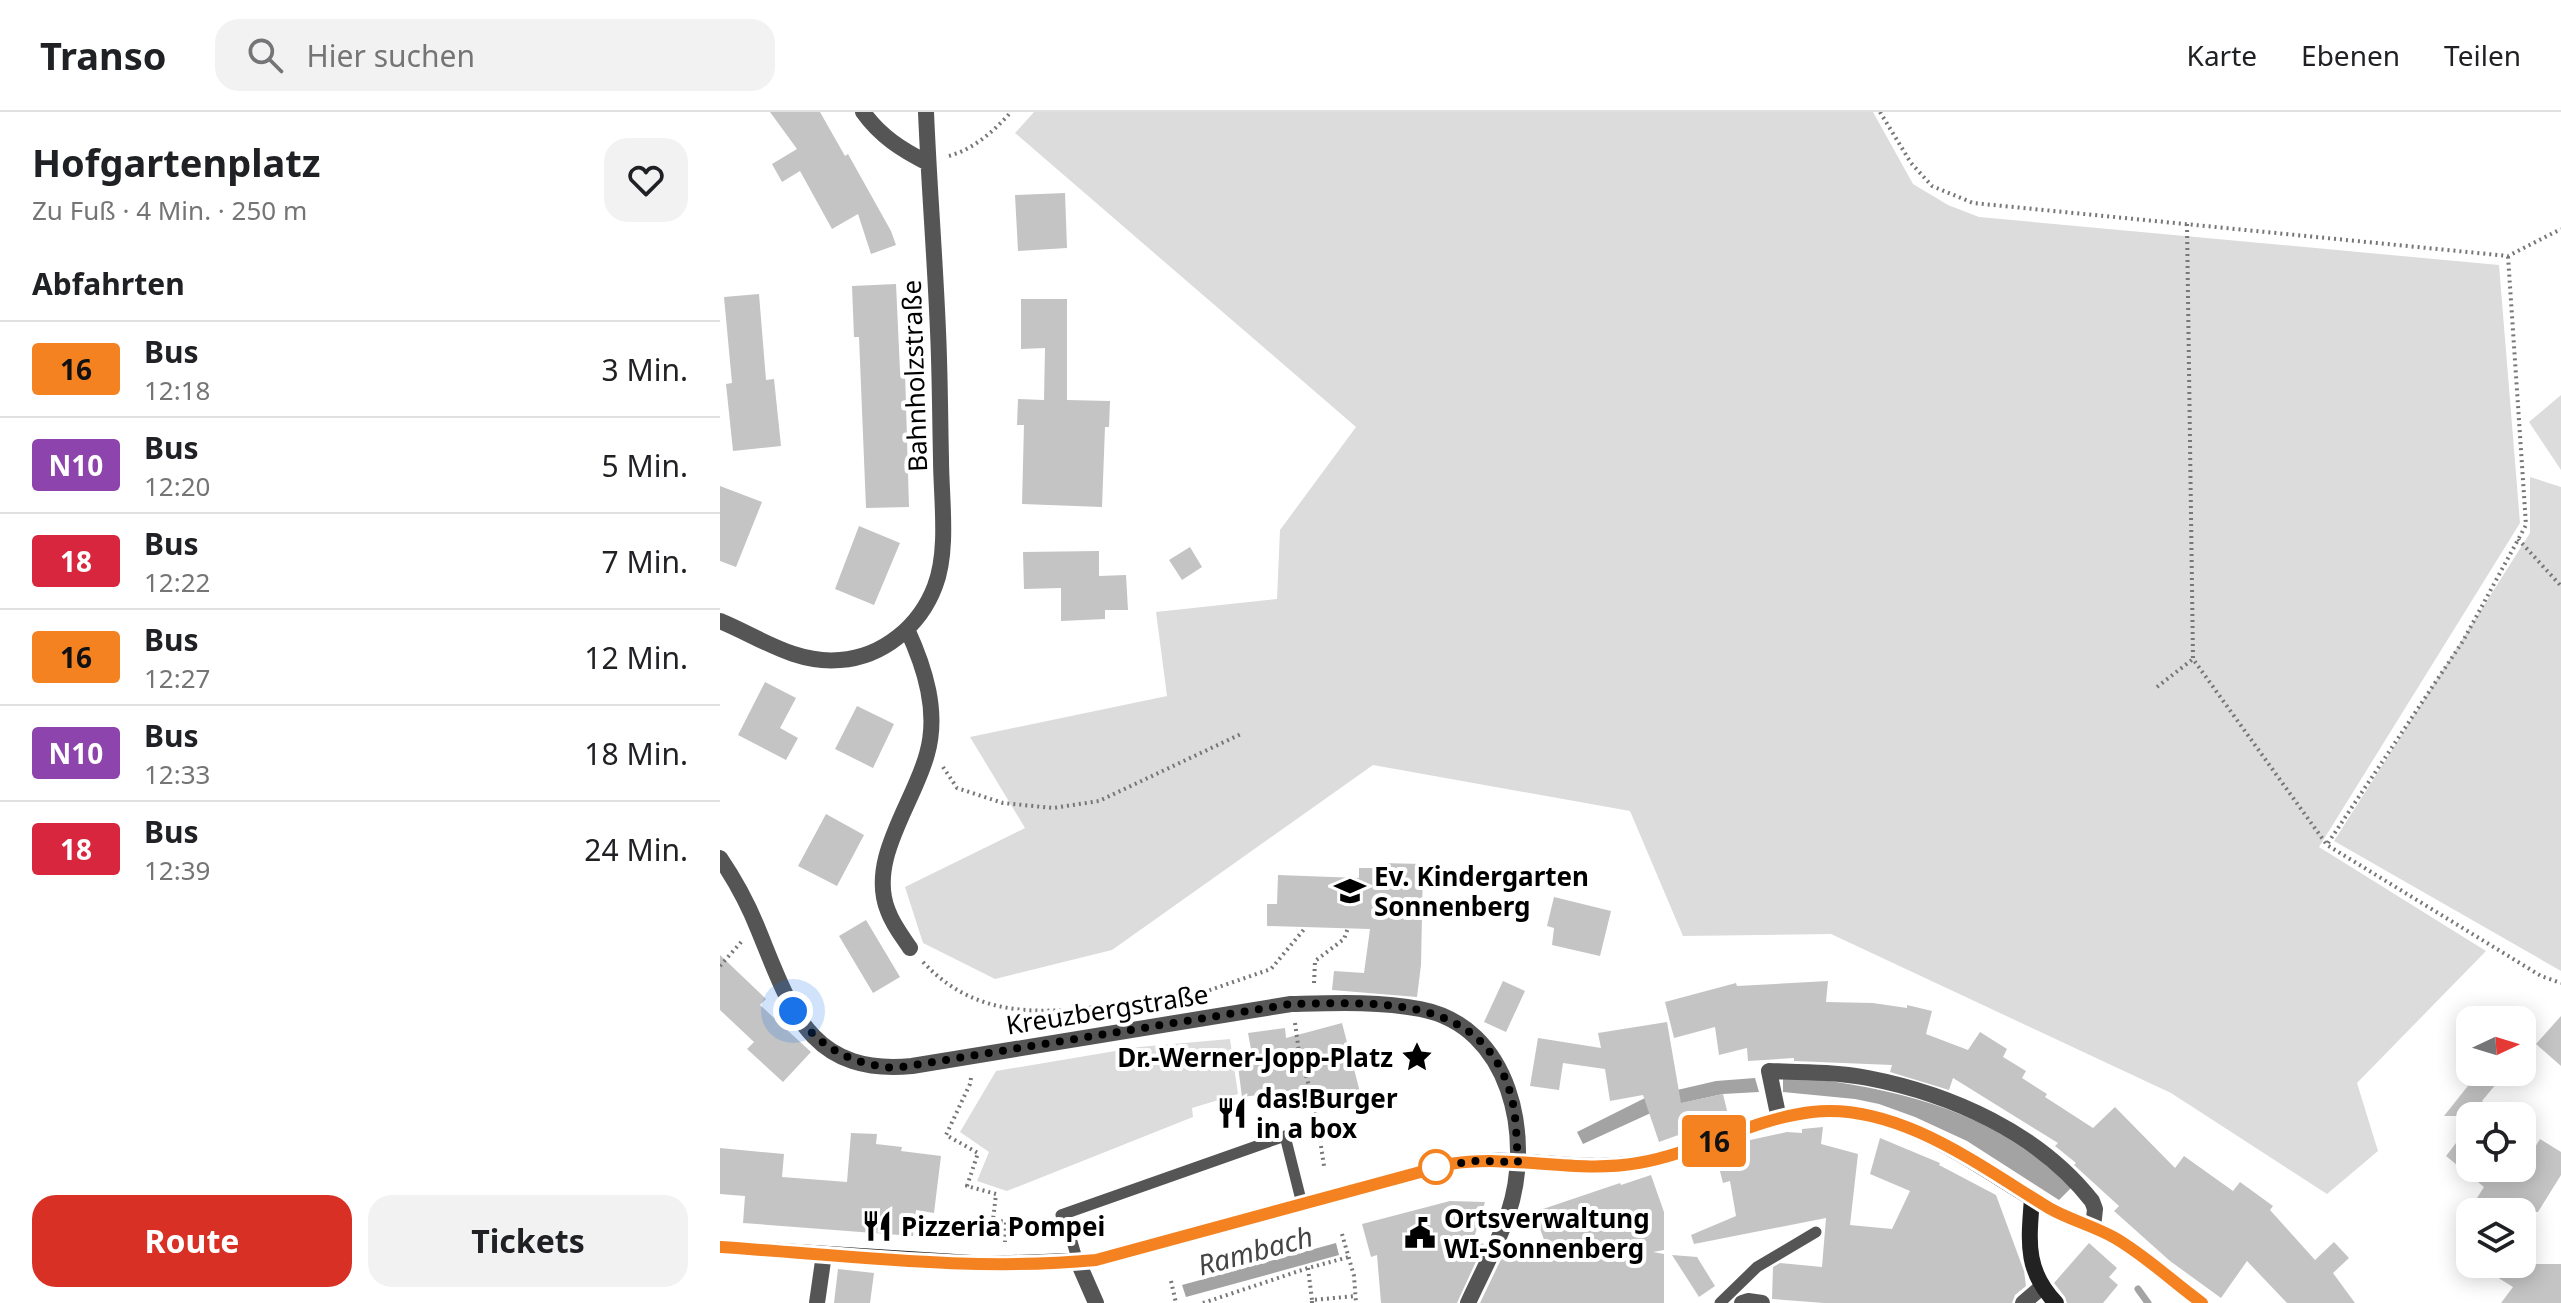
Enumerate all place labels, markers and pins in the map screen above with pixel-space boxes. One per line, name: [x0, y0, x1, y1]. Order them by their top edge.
place label: Ev. Kindergarten Sonnenberg: [1374, 858, 1589, 924]
school or university icon: Ev. Kindergarten Sonnenberg: [1333, 874, 1367, 908]
place label: Dr.-Werner-Jopp-Platz: [1117, 1039, 1393, 1075]
place icon: Dr.-Werner-Jopp-Platz: [1400, 1040, 1434, 1074]
place label: das!Burger in a box: [1256, 1080, 1398, 1146]
restaurant icon: das!Burger in a box: [1215, 1096, 1249, 1130]
unlabelled marker: [1419, 1150, 1453, 1184]
place label: Ortsverwaltung WI-Sonnenberg: [1444, 1200, 1650, 1266]
place label: Pizzeria Pompei: [901, 1208, 1105, 1244]
restaurant icon: Pizzeria Pompei: [860, 1209, 894, 1243]
public building icon: Ortsverwaltung WI-Sonnenberg: [1403, 1216, 1437, 1250]

